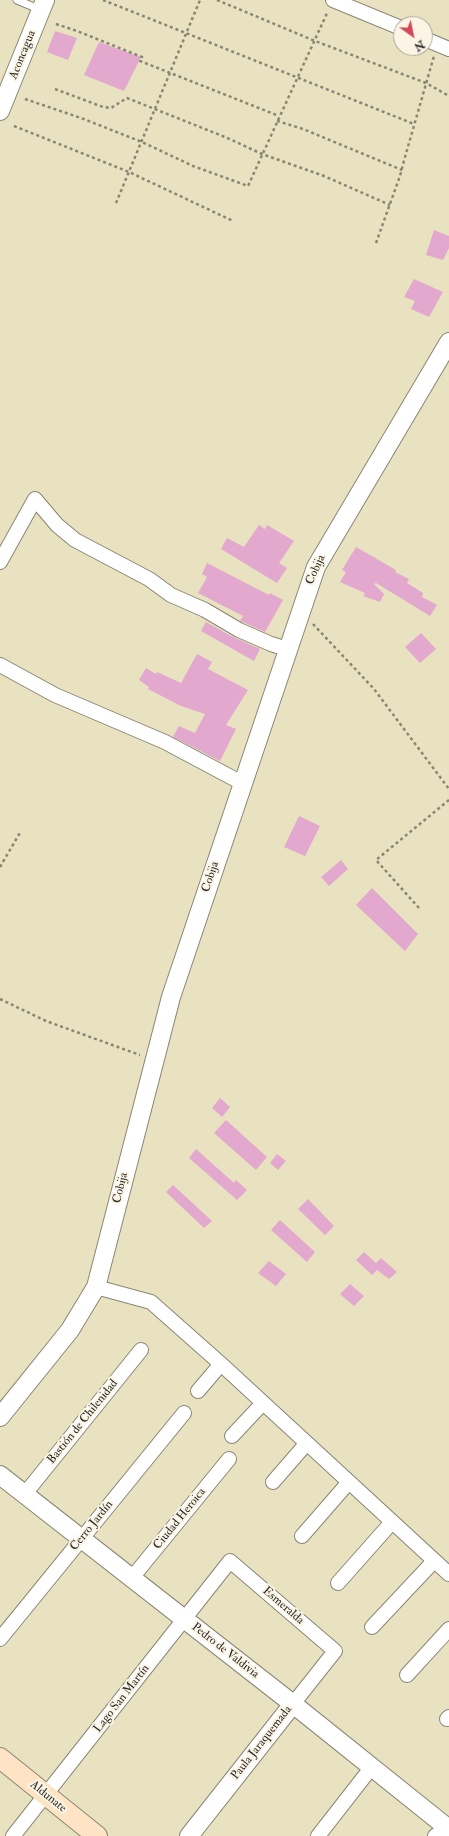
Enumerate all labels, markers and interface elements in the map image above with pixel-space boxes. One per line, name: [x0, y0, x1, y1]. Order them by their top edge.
north arrow: [393, 16, 433, 56]
street label: Aconcagua: [7, 29, 39, 81]
text: N: [412, 38, 427, 54]
street label: Cobija: [303, 553, 329, 587]
street label: Cobija: [199, 860, 223, 894]
street label: Cobija: [110, 1171, 132, 1205]
street label: Bastión de Chilenidad: [45, 1377, 121, 1467]
street label: Ciudad Heroica: [151, 1485, 209, 1553]
street label: Cerro Jardín: [67, 1498, 117, 1554]
street label: Esmeralda: [259, 1584, 307, 1628]
street label: Pedro de Valdivia: [188, 1620, 262, 1682]
street label: Lago San Martín: [91, 1662, 153, 1736]
street label: Paula Jaraquemada: [229, 1703, 295, 1783]
street label: Aldunate: [27, 1778, 69, 1816]

